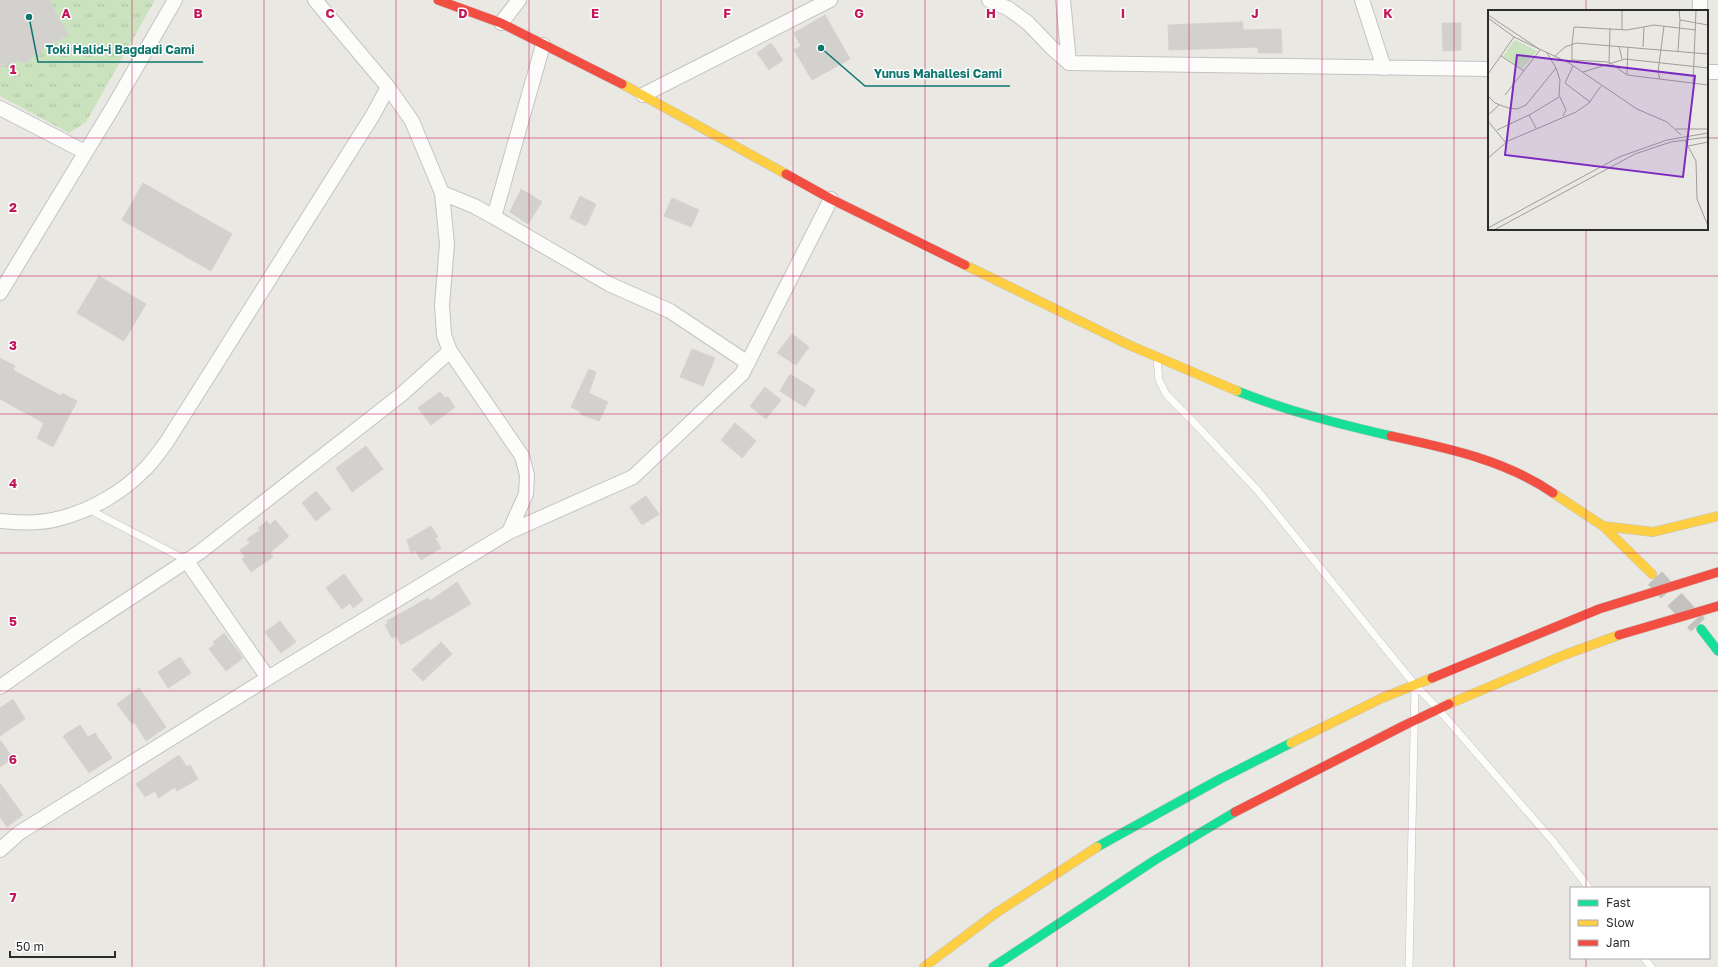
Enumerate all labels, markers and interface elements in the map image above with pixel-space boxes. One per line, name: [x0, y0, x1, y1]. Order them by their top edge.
text: A: [61, 5, 71, 21]
text: B: [193, 5, 203, 21]
text: C: [325, 5, 335, 21]
text: D: [458, 5, 468, 21]
text: E: [591, 5, 599, 21]
text: F: [723, 5, 731, 21]
text: G: [854, 5, 864, 21]
text: H: [986, 5, 996, 21]
text: I: [1121, 5, 1125, 21]
text: J: [1251, 5, 1259, 21]
text: K: [1383, 5, 1393, 21]
inset map: [1488, 10, 1708, 230]
callout: Toki Halid-i Bağdadi Cami: [38, 38, 203, 62]
text: Toki Halid-i Bağdadi Cami: [46, 42, 194, 57]
text: 1: [10, 61, 17, 77]
callout: Yunus Mahallesi Cami: [865, 62, 1010, 86]
text: Yunus Mahallesi Cami: [874, 66, 1002, 81]
text: 2: [9, 199, 17, 215]
text: 3: [9, 337, 17, 353]
text: 4: [9, 475, 17, 491]
text: 5: [9, 613, 17, 629]
text: 6: [9, 751, 17, 767]
legend: [1570, 887, 1710, 959]
text: 7: [9, 889, 17, 905]
text: Fast: [1606, 895, 1631, 910]
text: Slow: [1606, 915, 1634, 930]
scale bar: [10, 933, 115, 959]
text: Jam: [1606, 935, 1630, 950]
text: 50 m: [16, 939, 44, 954]

